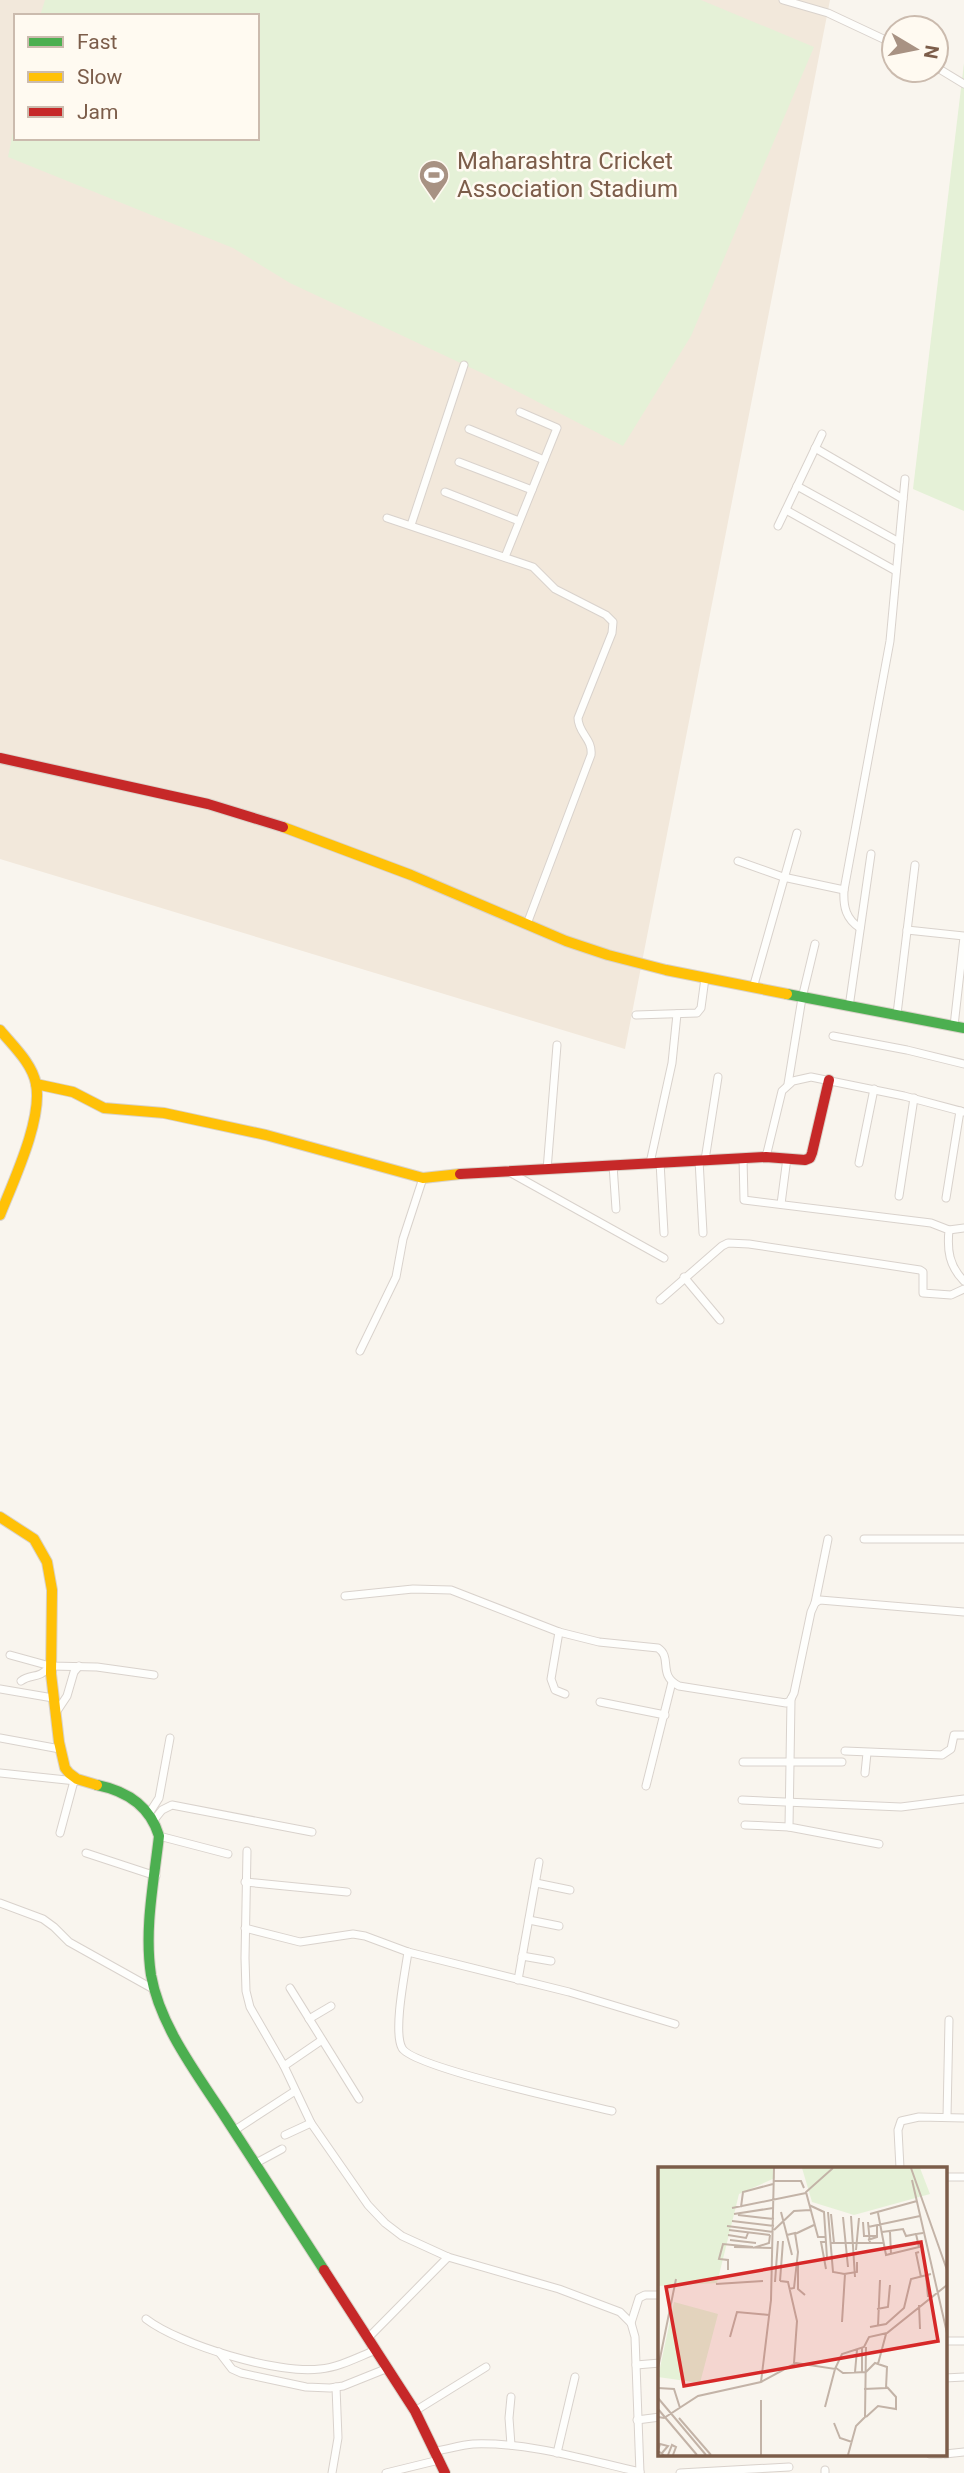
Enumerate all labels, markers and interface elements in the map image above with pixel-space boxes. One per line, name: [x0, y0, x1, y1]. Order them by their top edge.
legend: [14, 14, 259, 140]
north arrow: [880, 14, 950, 84]
text: Fast: [77, 30, 118, 54]
text: N: [919, 43, 944, 60]
text: Slow: [77, 65, 123, 89]
text: Jam: [77, 100, 118, 124]
place label: Maharashtra Cricket Association Stadium: [457, 147, 678, 203]
sports icon: Maharashtra Cricket Association Stadium: [417, 158, 451, 202]
inset map: [658, 2167, 946, 2456]

